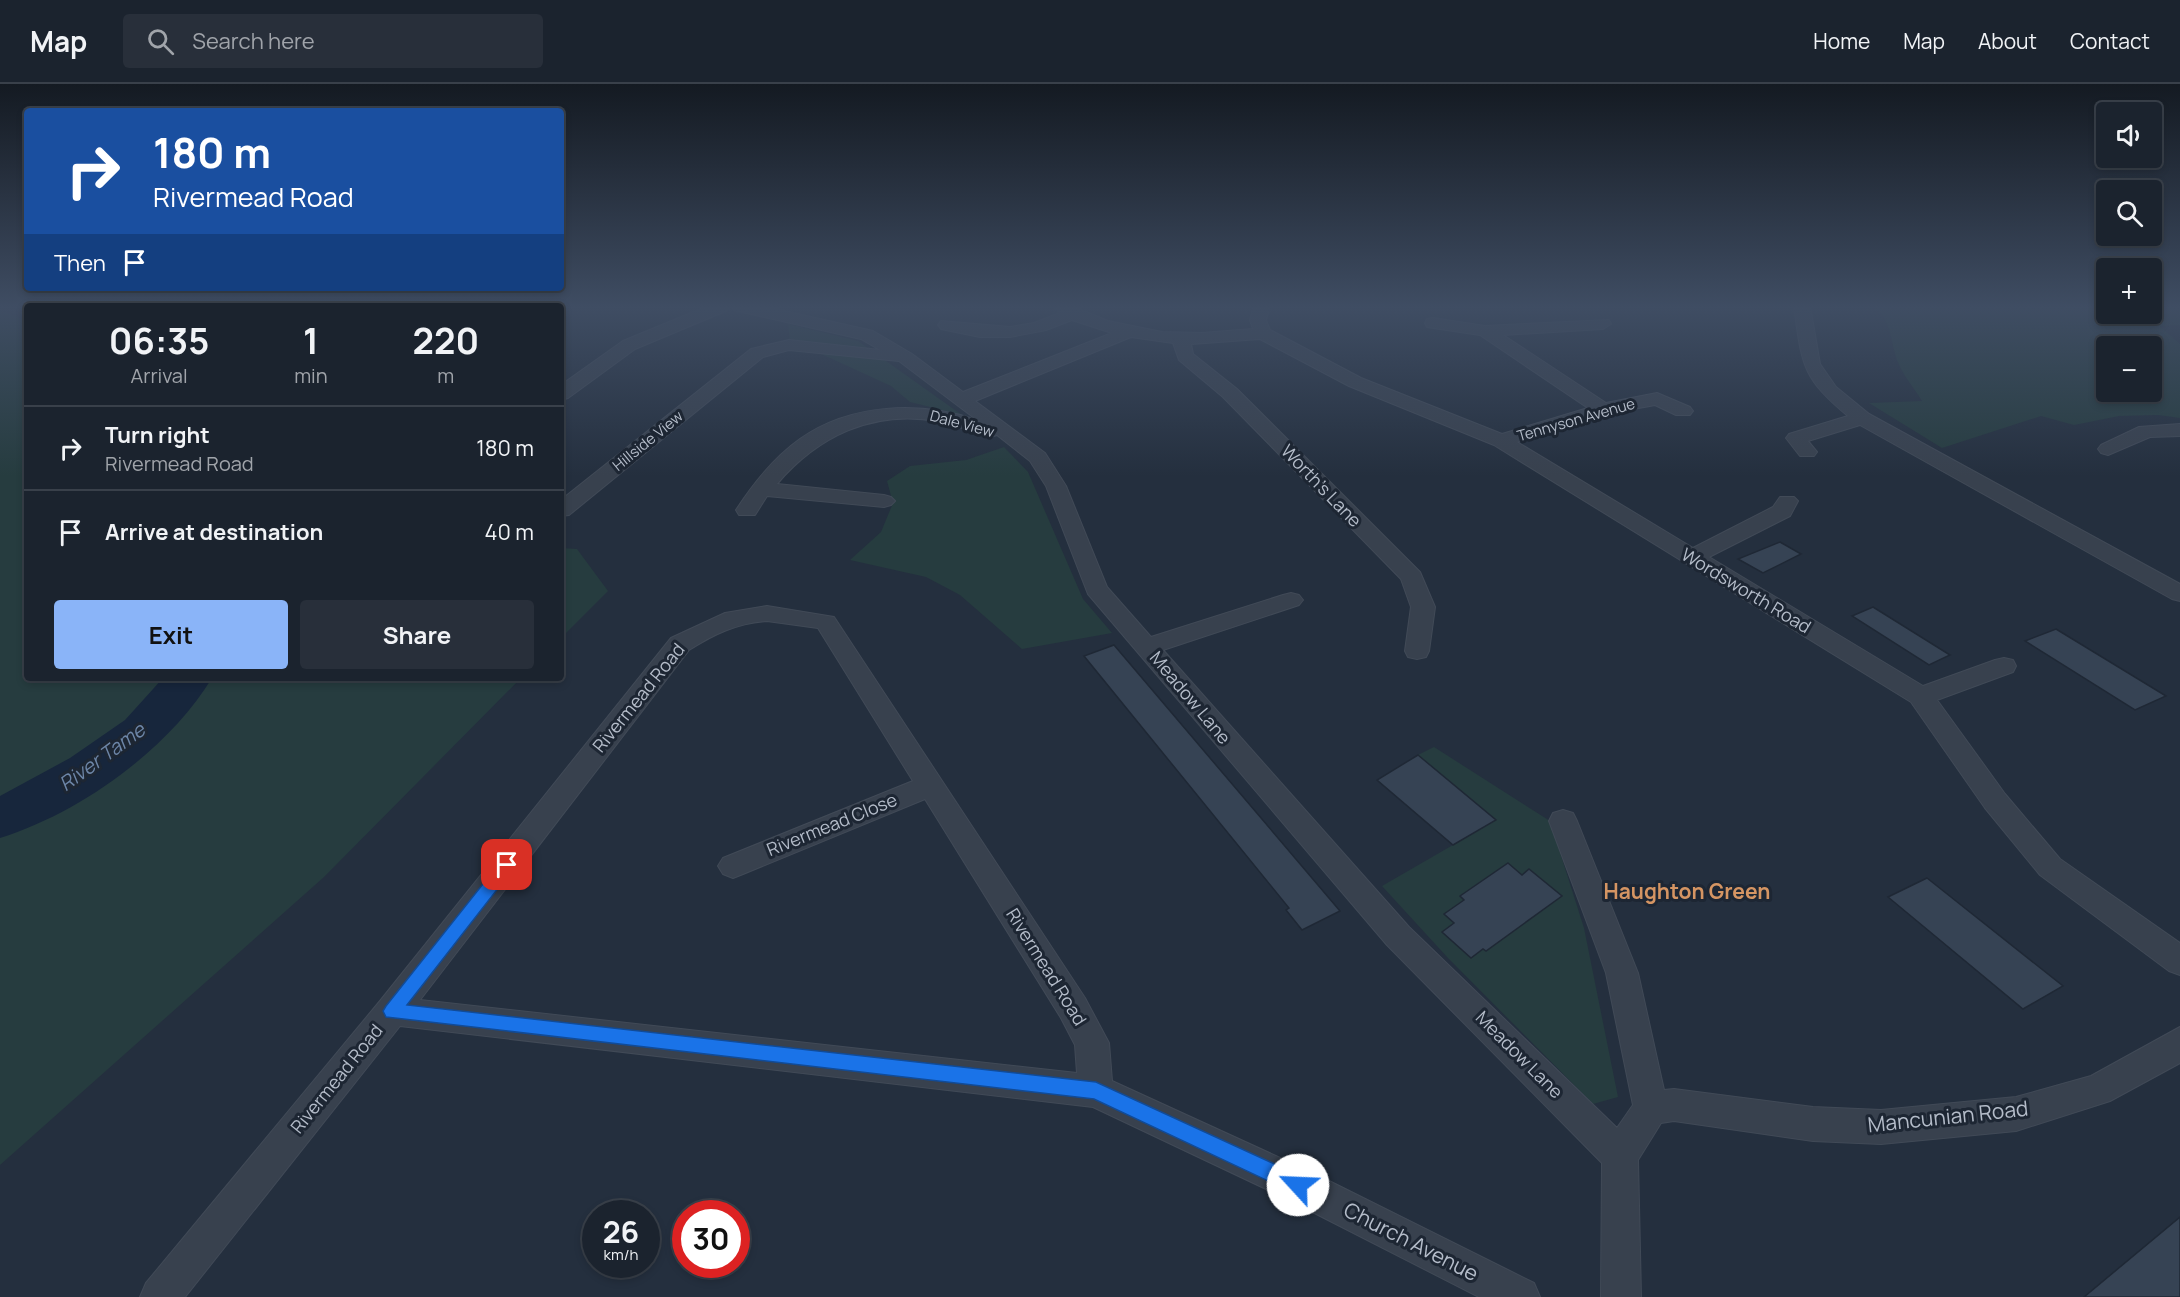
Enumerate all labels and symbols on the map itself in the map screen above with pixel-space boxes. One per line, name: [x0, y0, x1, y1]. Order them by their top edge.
street label: Tennyson Avenue: [1514, 393, 1637, 446]
street label: Hillside View: [608, 405, 688, 476]
street label: Dale View: [928, 405, 997, 442]
street label: Worth's Lane: [1276, 439, 1367, 532]
street label: Wordsworth Road: [1677, 542, 1816, 638]
street label: Rivermead Road: [587, 638, 690, 757]
street label: Meadow Lane: [1145, 646, 1237, 749]
water label: River Tame: [53, 715, 151, 797]
street label: Rivermead Close: [763, 787, 900, 861]
pin: [481, 839, 532, 890]
district label: Haughton Green: [1604, 877, 1770, 905]
street label: Rivermead Road: [1001, 903, 1092, 1030]
street label: Meadow Lane: [1471, 1005, 1569, 1103]
street label: Rivermead Road: [285, 1019, 388, 1138]
street label: Mancunian Road: [1866, 1094, 2030, 1138]
position arrow: [1266, 1153, 1330, 1217]
street label: Church Avenue: [1339, 1195, 1484, 1287]
speed limit sign: 30: [672, 1200, 750, 1278]

